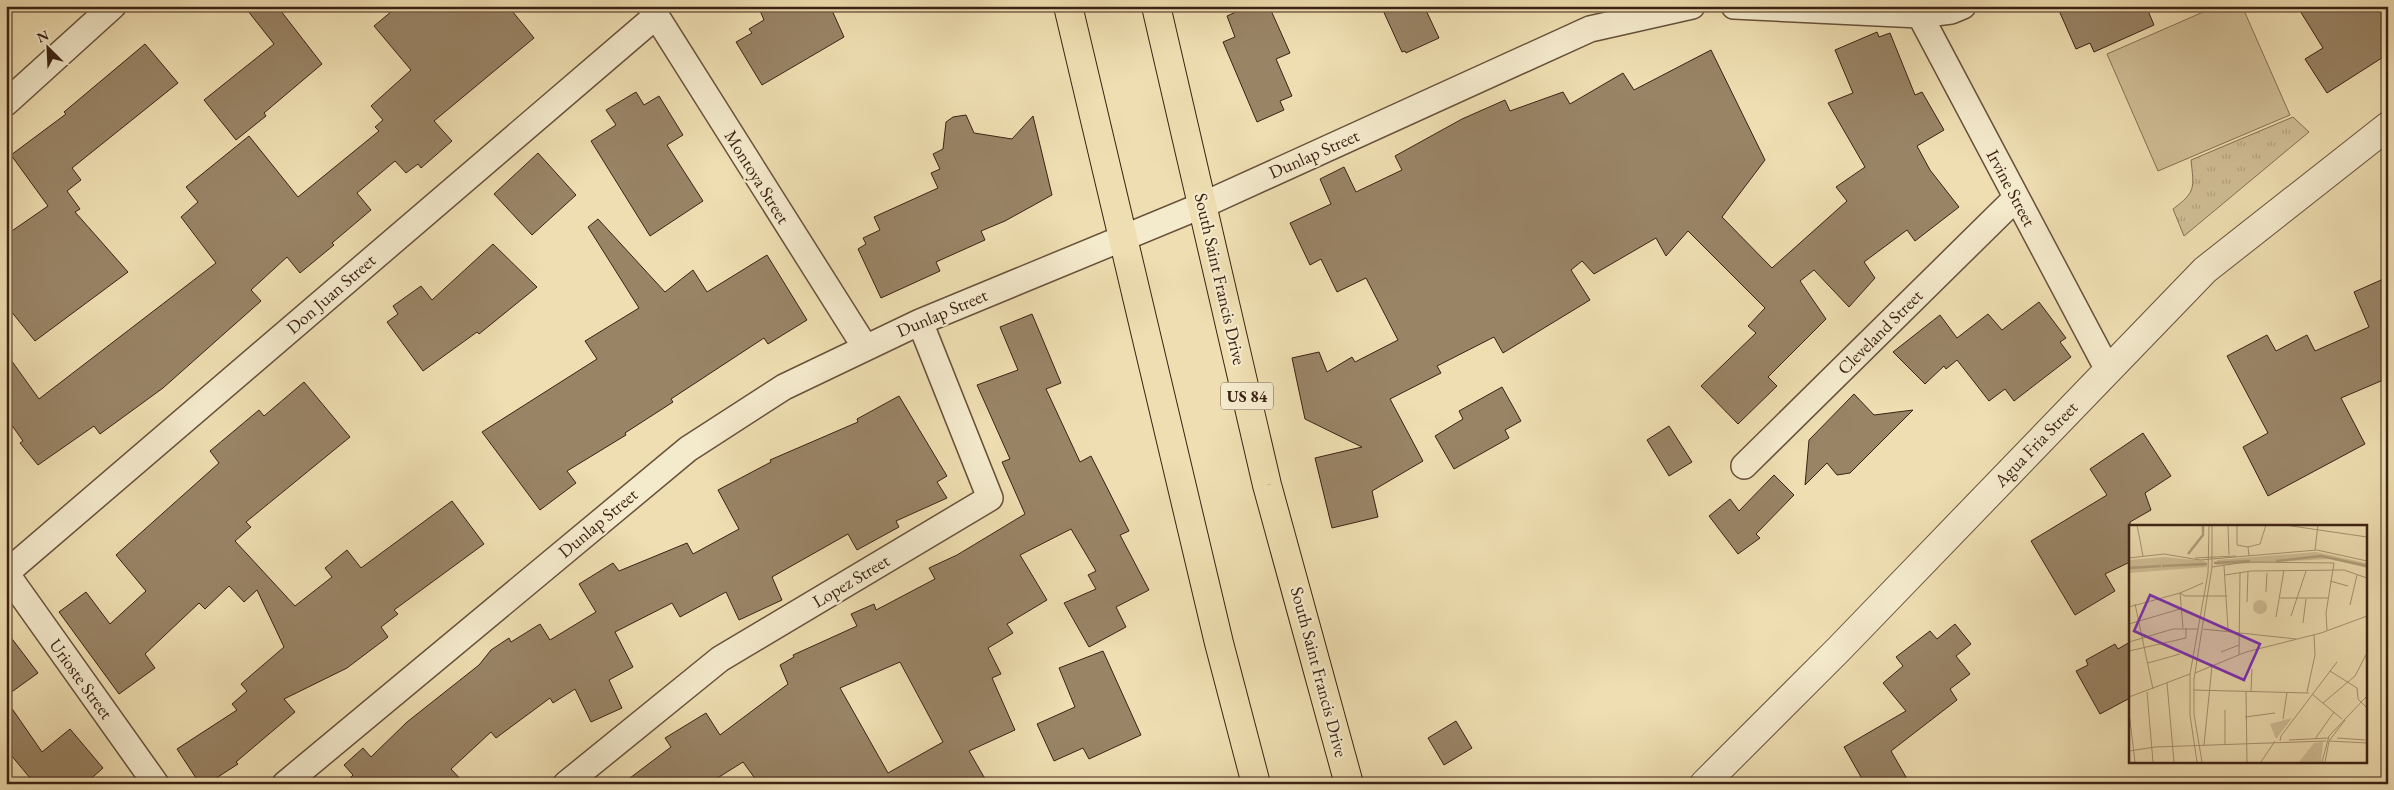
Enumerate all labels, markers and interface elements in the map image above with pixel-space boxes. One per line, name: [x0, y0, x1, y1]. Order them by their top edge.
north arrow: [22, 22, 72, 72]
text: N: [34, 25, 52, 47]
street label: Dunlap Street: [1265, 123, 1363, 184]
street label: Montoya Street: [719, 126, 796, 228]
street label: Irvine Street: [1982, 145, 2041, 231]
street label: South Saint Francis Drive: [1190, 191, 1251, 367]
street label: Don Juan Street: [281, 248, 380, 339]
street label: Dunlap Street: [893, 283, 991, 342]
street label: Cleveland Street: [1832, 284, 1928, 379]
road number: US 84: [1221, 382, 1273, 410]
street label: Agua Fria Street: [1988, 396, 2083, 492]
street label: Dunlap Street: [553, 483, 642, 562]
inset map: [2129, 525, 2366, 762]
street label: Lopez Street: [808, 548, 894, 613]
street label: South Saint Francis Drive: [1286, 584, 1353, 760]
street label: Urioste Street: [44, 634, 119, 724]

